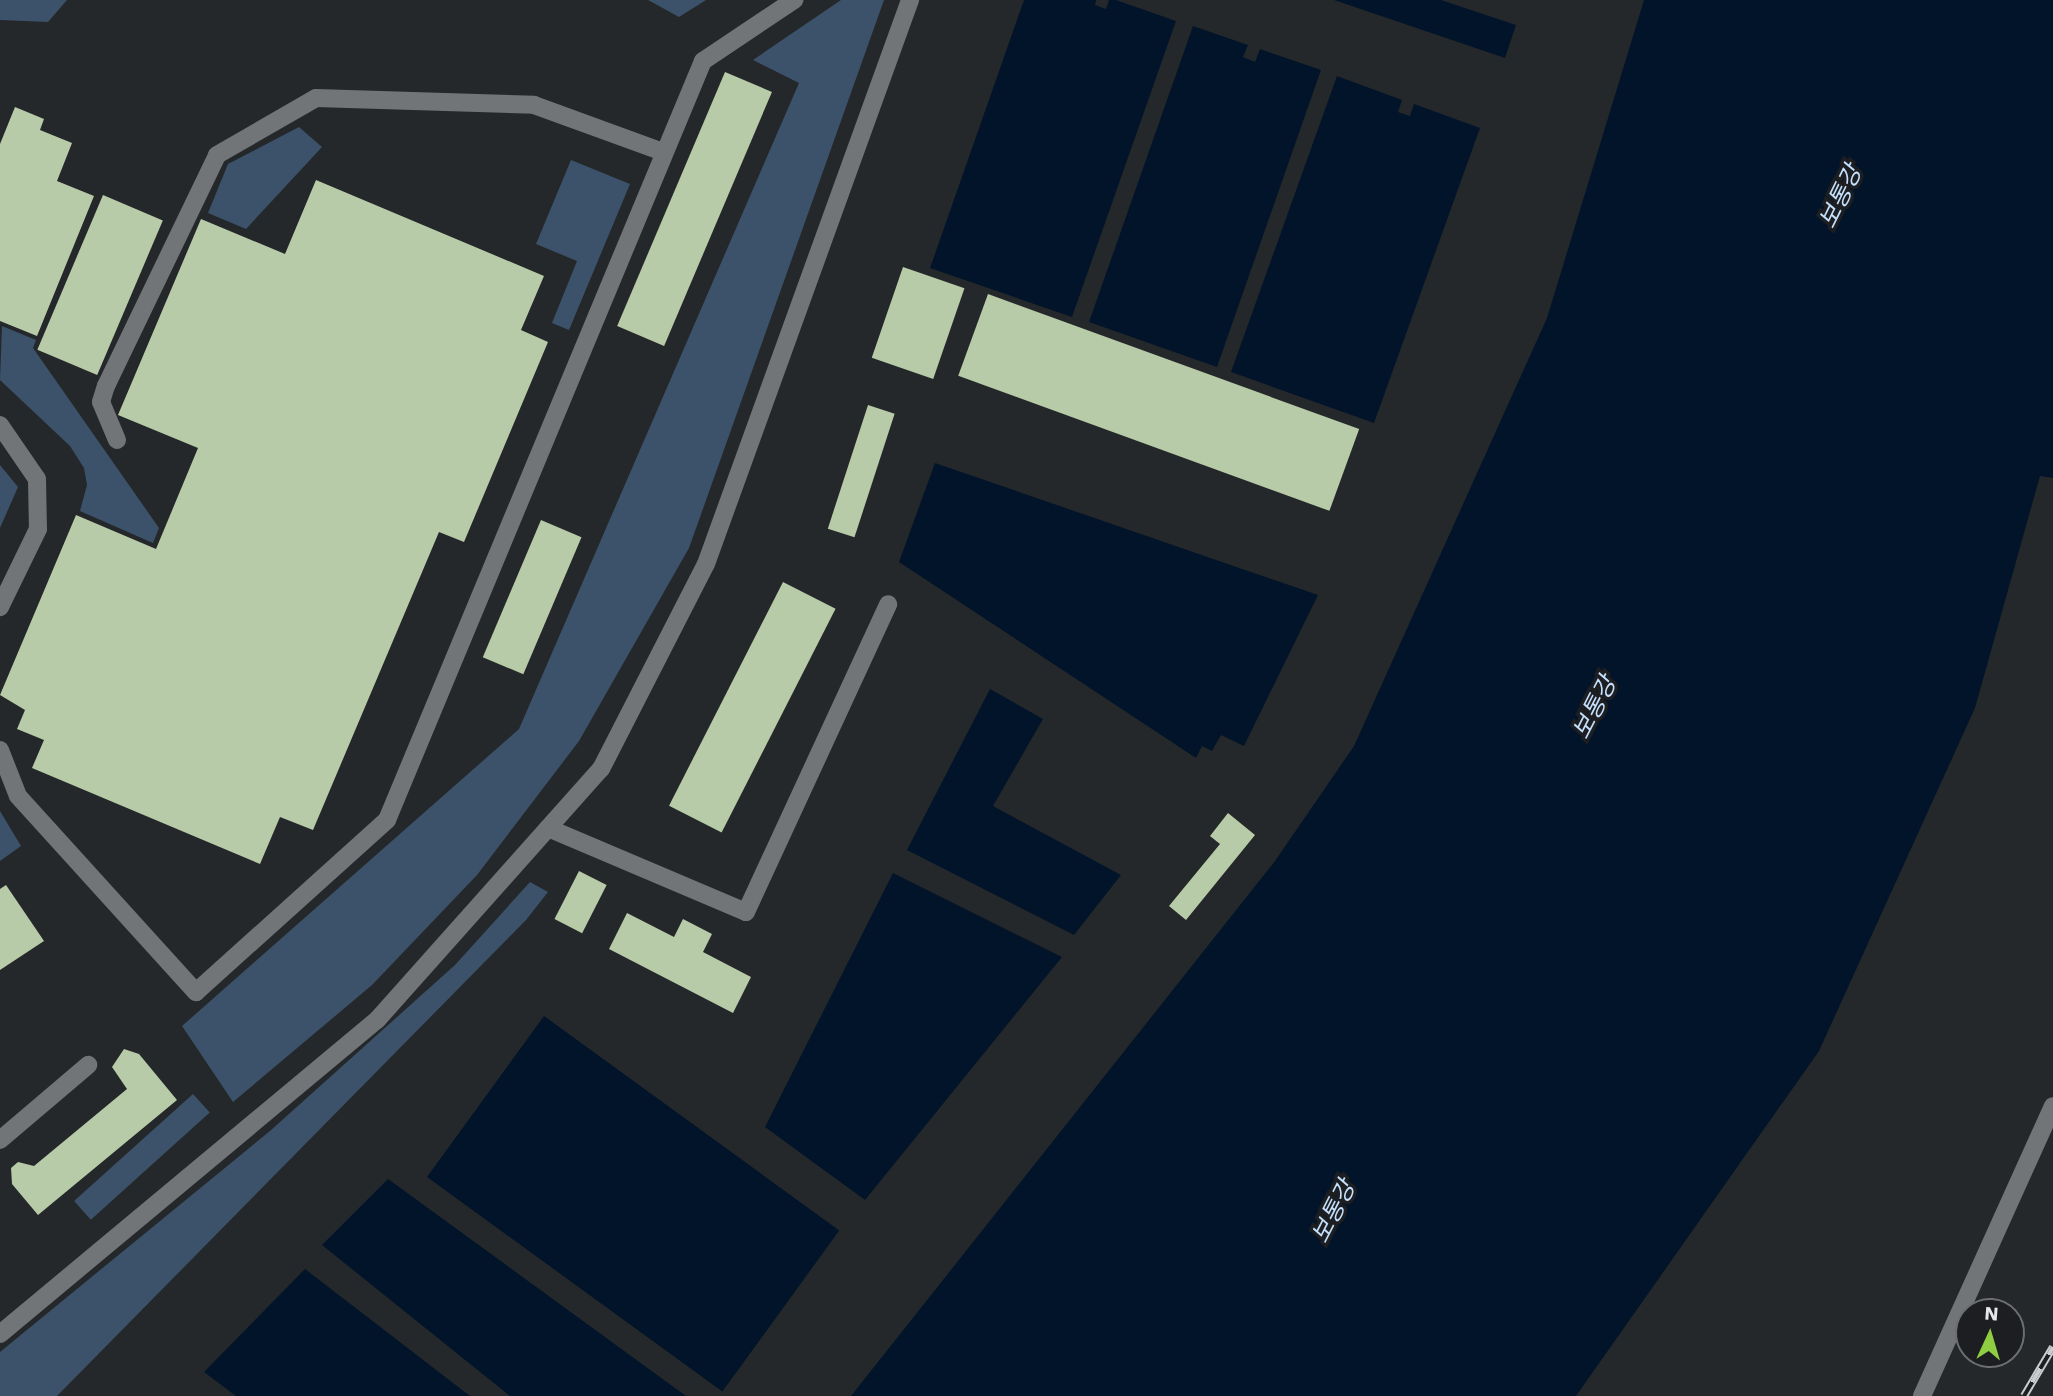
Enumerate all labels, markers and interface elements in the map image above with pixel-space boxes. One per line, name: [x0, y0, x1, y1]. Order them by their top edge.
water label: 보통강: [1814, 161, 1868, 233]
water label: 보통강: [1567, 672, 1623, 744]
water label: 보통강: [1306, 1176, 1362, 1248]
north arrow: [1955, 1298, 2025, 1368]
text: N: [1984, 1302, 1999, 1326]

